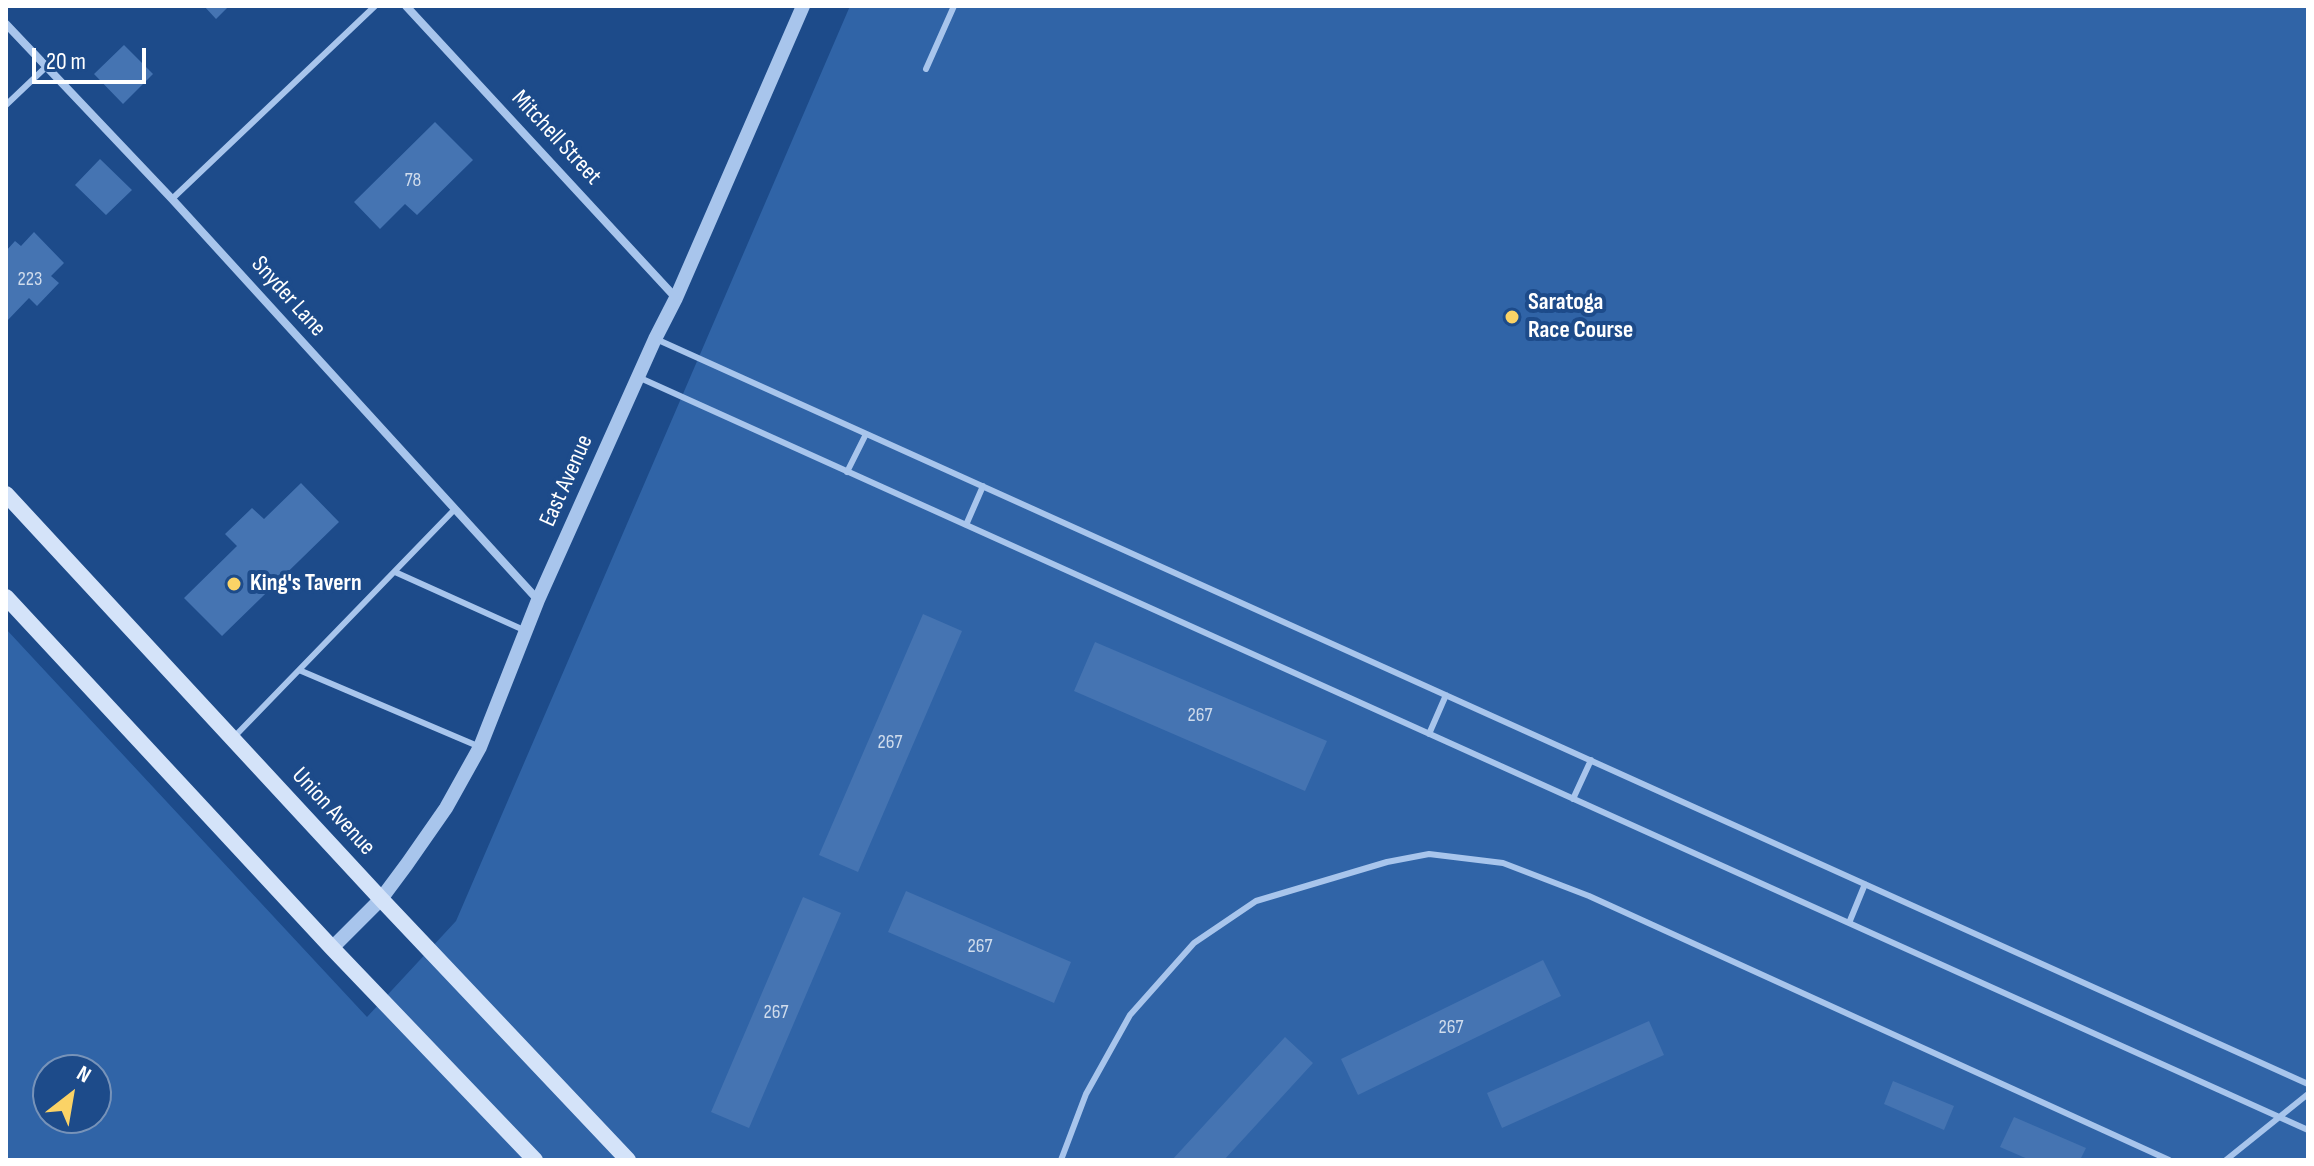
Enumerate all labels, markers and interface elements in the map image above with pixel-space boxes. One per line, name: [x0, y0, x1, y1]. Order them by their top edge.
scale bar: [36, 32, 150, 82]
text: 20 m: [46, 47, 86, 76]
street label: Mitchell Street: [505, 85, 607, 191]
house number: 78: [405, 169, 421, 193]
street label: Snyder Lane: [245, 251, 331, 343]
house number: 223: [18, 268, 42, 292]
place label: Saratoga Race Course: [1528, 289, 1633, 345]
marker: Saratoga Race Course: [1503, 308, 1521, 326]
street label: East Avenue: [534, 431, 600, 531]
place label: King's Tavern: [250, 570, 362, 598]
marker: King's Tavern: [225, 575, 243, 593]
house number: 267: [1188, 704, 1212, 728]
house number: 267: [878, 731, 902, 755]
street label: Union Avenue: [285, 762, 381, 862]
house number: 267: [968, 935, 992, 959]
house number: 267: [764, 1001, 788, 1025]
house number: 267: [1439, 1016, 1463, 1040]
north arrow: [32, 1054, 112, 1134]
text: N: [72, 1060, 96, 1089]

